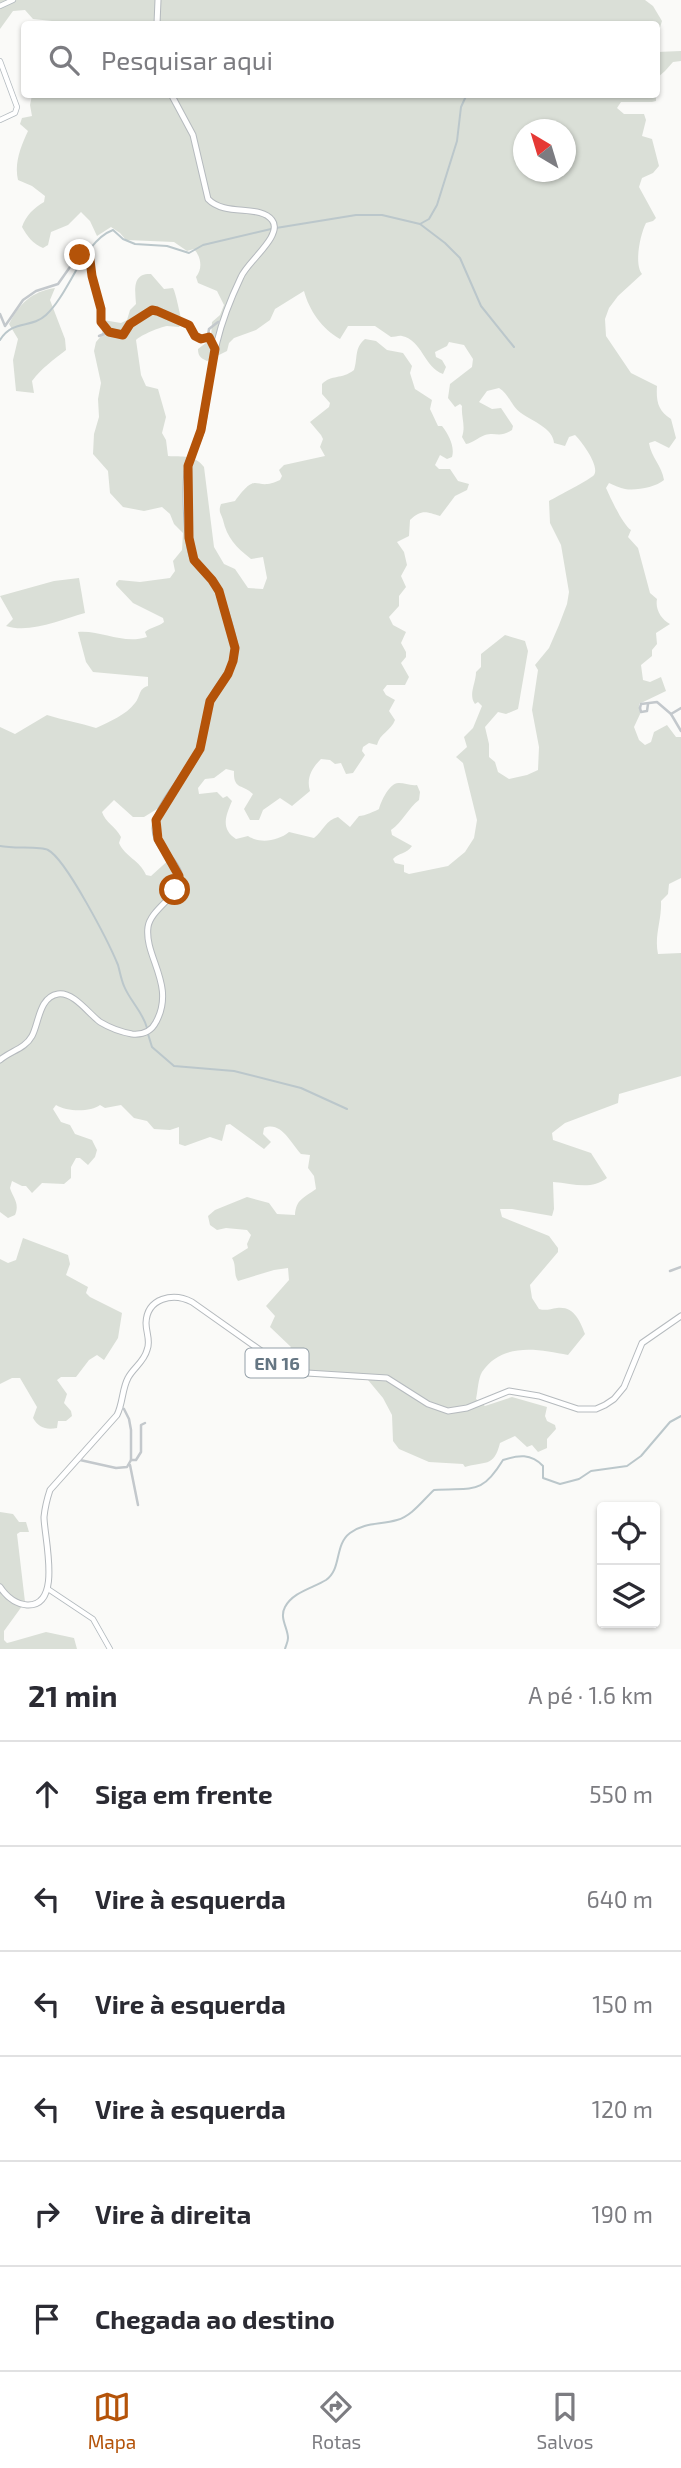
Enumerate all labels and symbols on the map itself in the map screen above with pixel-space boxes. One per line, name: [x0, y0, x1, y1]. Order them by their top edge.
north arrow: [513, 119, 576, 182]
route end: [64, 239, 95, 270]
route start: [159, 874, 190, 905]
road number: EN 16: [246, 1348, 308, 1378]

